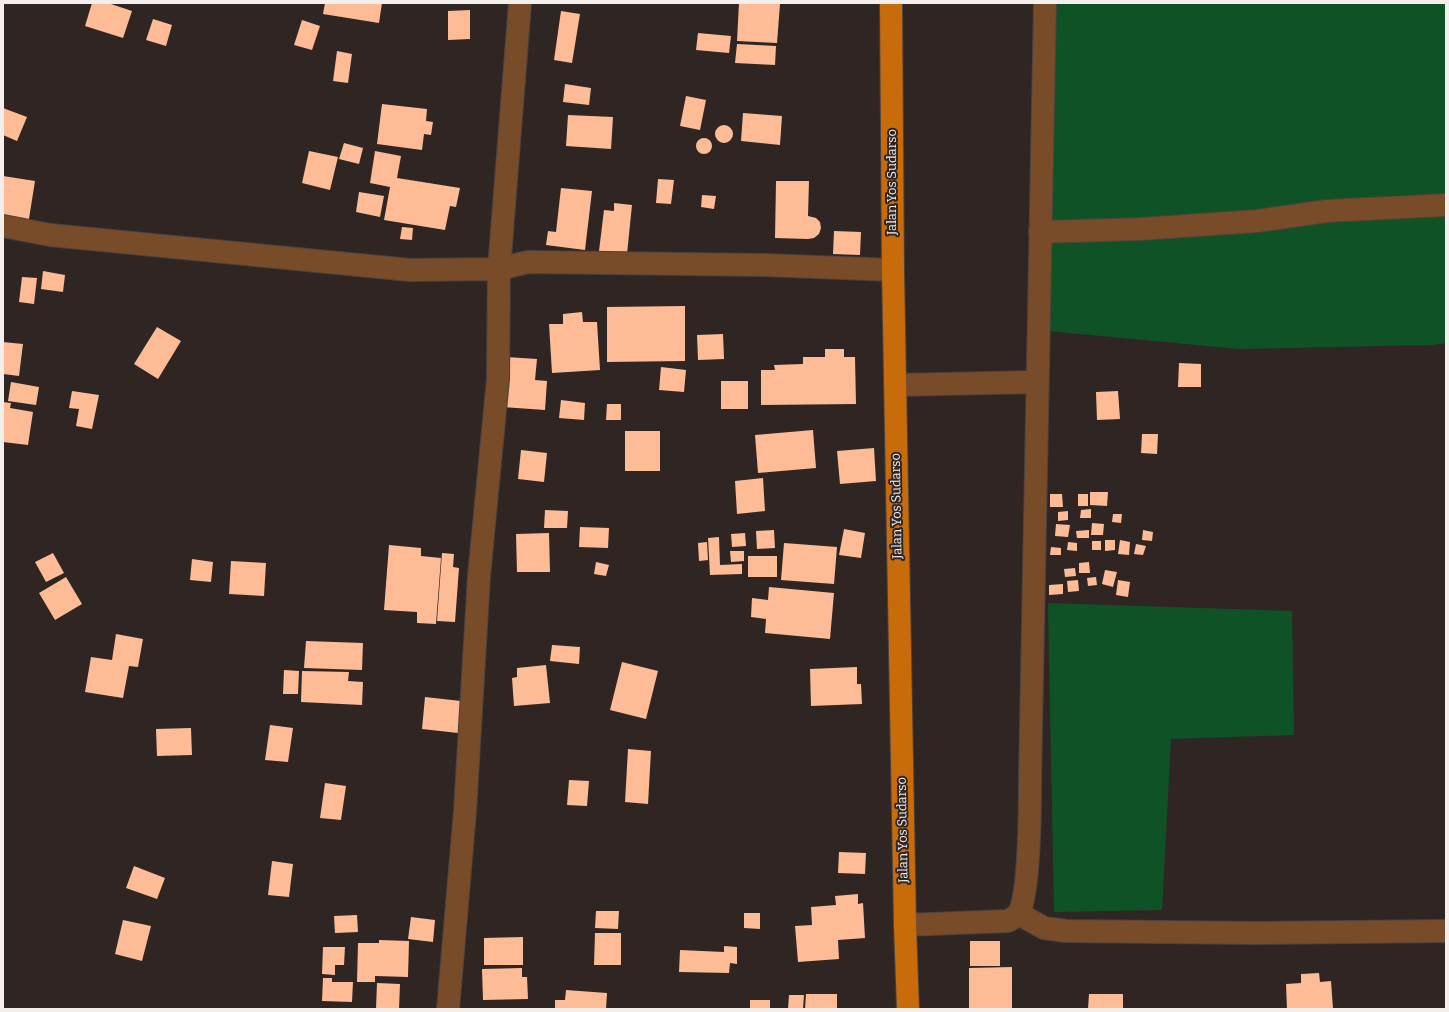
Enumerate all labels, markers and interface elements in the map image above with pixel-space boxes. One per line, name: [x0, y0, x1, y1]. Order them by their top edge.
street label: Jalan Yos Sudarso: [884, 129, 900, 235]
street label: Jalan Yos Sudarso: [888, 453, 906, 559]
street label: Jalan Yos Sudarso: [894, 777, 912, 883]

